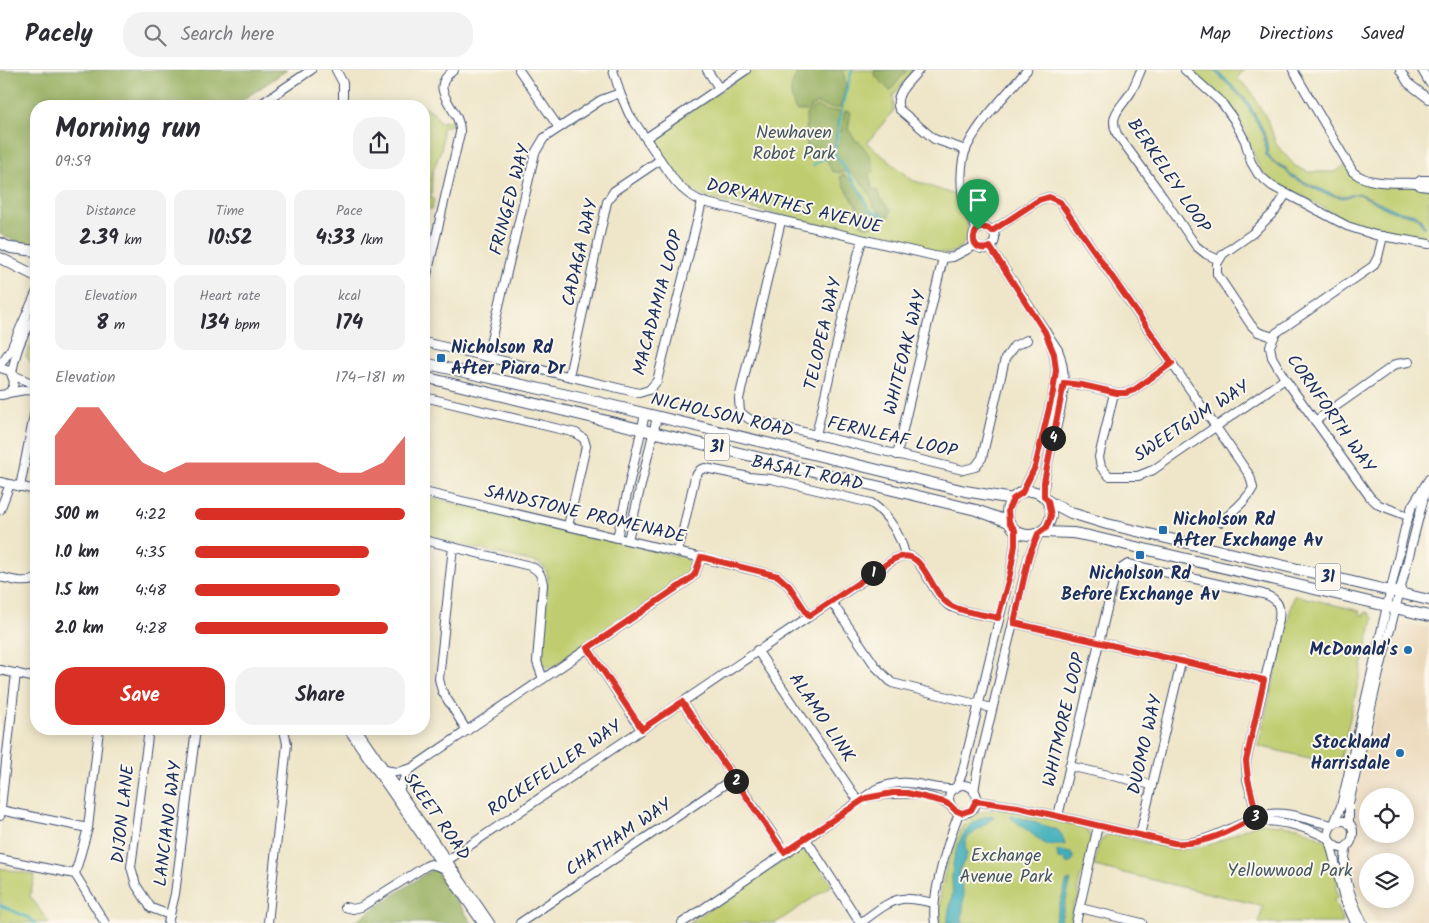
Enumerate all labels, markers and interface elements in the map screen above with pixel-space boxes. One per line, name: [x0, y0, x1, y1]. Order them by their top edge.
search box: [123, 12, 473, 57]
text: Pacely: [25, 15, 93, 54]
text: Search here: [181, 20, 274, 50]
text: Map: [1199, 20, 1231, 49]
text: Directions: [1259, 20, 1333, 49]
text: Saved: [1361, 20, 1404, 49]
icon: search: [141, 21, 169, 49]
text: Morning run: [55, 107, 201, 152]
street label: BERKELEY LOOP: [1119, 113, 1218, 240]
button: share: [353, 117, 405, 169]
park label: Newhaven Robot Park: [752, 119, 836, 169]
street label: FRINGED WAY: [482, 141, 540, 259]
text: 09:59: [55, 149, 91, 174]
street label: DORYANTHES AVENUE: [703, 171, 885, 243]
pin: [957, 179, 999, 230]
icon: arrive: [964, 186, 992, 214]
street label: CADAGA WAY: [555, 196, 608, 309]
text: Distance: [86, 200, 136, 222]
text: Time: [216, 200, 244, 222]
text: Pace: [336, 200, 363, 222]
text: 2.39: [79, 222, 119, 255]
text: 10:52: [207, 222, 253, 255]
text: 4:33: [315, 222, 355, 255]
street label: MACADAMIA LOOP: [626, 226, 693, 379]
text: km: [119, 229, 142, 251]
text: /km: [355, 229, 383, 251]
street label: TELOPEA WAY: [797, 274, 851, 393]
text: Elevation: [84, 285, 137, 307]
text: Heart rate: [200, 285, 260, 307]
text: kcal: [338, 285, 361, 307]
street label: WHITEOAK WAY: [877, 287, 936, 418]
text: 8: [96, 307, 108, 340]
text: 134: [200, 307, 229, 340]
text: 174: [335, 307, 363, 340]
text: m: [108, 314, 125, 336]
text: bpm: [229, 314, 260, 336]
place label: Nicholson Rd After Piara Dr: [451, 334, 567, 384]
street label: CORNFORTH WAY: [1278, 348, 1382, 480]
marker: Nicholson Rd After Piara Dr: [435, 352, 447, 364]
text: Elevation: [55, 365, 116, 390]
text: 174–181 m: [335, 365, 405, 390]
street label: SWEETGUM WAY: [1128, 373, 1256, 470]
street label: NICHOLSON ROAD: [648, 385, 797, 447]
street label: FERNLEAF LOOP: [824, 409, 961, 467]
pin: 4: [1040, 426, 1066, 450]
text: 4: [1050, 427, 1057, 449]
road number: 31: [704, 434, 730, 461]
street label: BASALT ROAD: [748, 448, 866, 500]
street label: SANDSTONE PROMENADE: [481, 478, 689, 552]
text: 500 m: [55, 502, 99, 527]
text: 4:22: [135, 502, 166, 527]
place label: Nicholson Rd After Exchange Av: [1173, 506, 1324, 556]
marker: Nicholson Rd After Exchange Av: [1157, 524, 1169, 536]
text: 1.0 km: [55, 540, 99, 565]
text: 4:35: [135, 540, 165, 565]
marker: Nicholson Rd Before Exchange Av: [1134, 549, 1146, 561]
pin: 1: [860, 560, 886, 586]
place label: Nicholson Rd Before Exchange Av: [1061, 560, 1220, 610]
text: 1: [871, 562, 876, 584]
road number: 31: [1316, 564, 1340, 590]
text: 1.5 km: [55, 578, 99, 603]
text: 4:48: [135, 578, 166, 603]
text: 2.0 km: [55, 616, 103, 641]
text: 4:28: [135, 616, 167, 641]
place label: McDonald's: [1309, 636, 1399, 665]
marker: McDonald's: [1402, 644, 1414, 656]
street label: WHITMORE LOOP: [1036, 649, 1095, 790]
button: Save: [55, 667, 225, 725]
button: Share: [235, 667, 405, 725]
street label: ALAMO LINK: [780, 667, 862, 769]
street label: DUOMO WAY: [1120, 692, 1172, 798]
street label: ROCKEFELLER WAY: [482, 713, 629, 825]
place label: Stockland Harrisdale: [1311, 729, 1390, 779]
marker: Stockland Harrisdale: [1394, 747, 1406, 759]
street label: LANCIANO WAY: [147, 759, 191, 888]
street label: DIJON LANE: [104, 763, 144, 865]
street label: SKEET ROAD: [395, 767, 477, 867]
pin: 2: [724, 768, 748, 794]
text: 2: [732, 770, 741, 792]
map controls: [1359, 788, 1414, 908]
button: locate: [1359, 788, 1414, 843]
street label: CHATHAM WAY: [560, 791, 679, 884]
pin: 3: [1242, 804, 1268, 830]
text: 3: [1252, 806, 1259, 828]
park label: Exchange Avenue Park: [960, 842, 1053, 892]
button: layers: [1359, 853, 1414, 908]
park label: Yellowwood Park: [1228, 857, 1353, 886]

